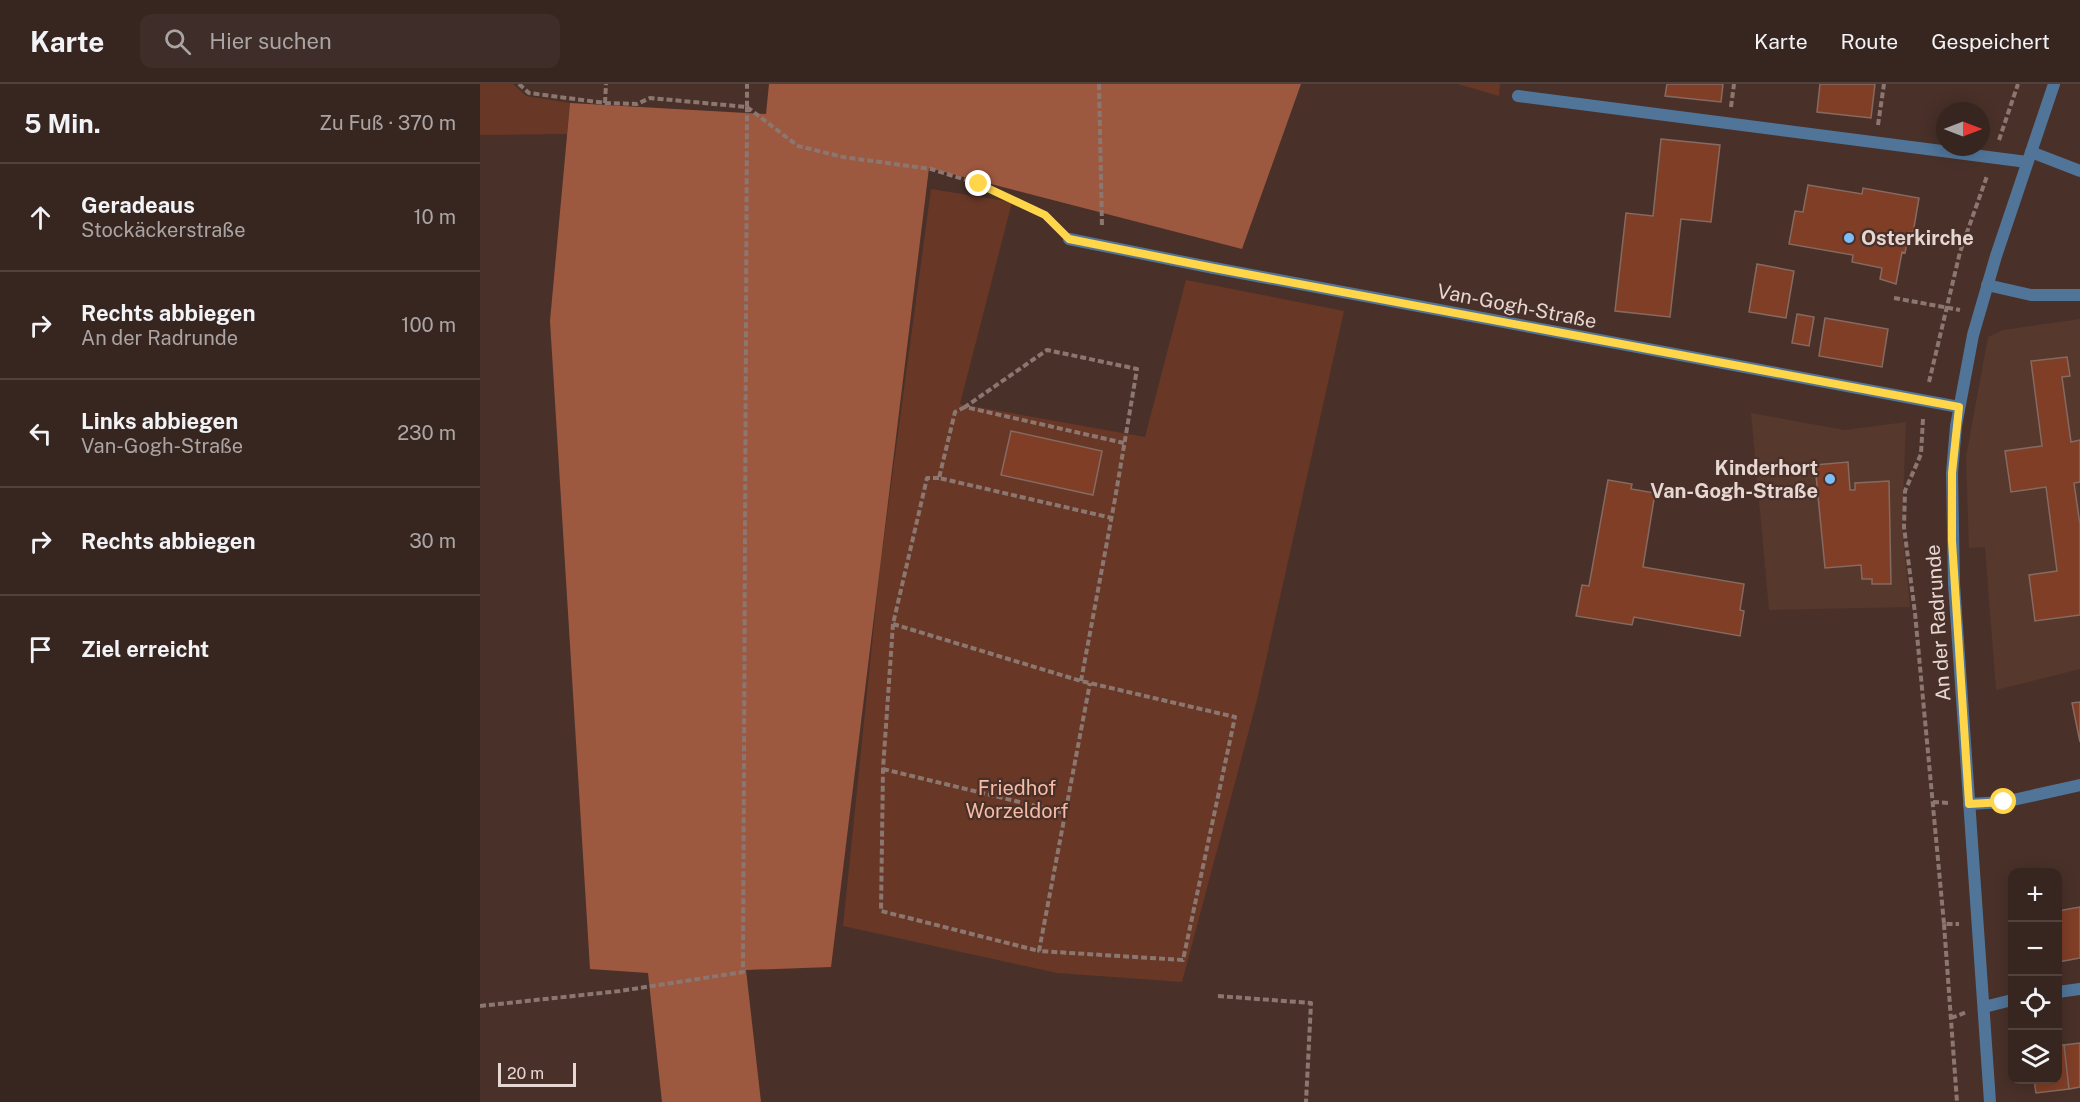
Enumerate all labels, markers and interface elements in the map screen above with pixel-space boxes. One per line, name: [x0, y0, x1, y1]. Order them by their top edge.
search box: [140, 14, 560, 68]
text: Karte: [30, 25, 104, 58]
icon: search: [161, 25, 194, 58]
text: Hier suchen: [209, 28, 332, 54]
text: Karte: [1754, 29, 1808, 54]
text: Route: [1841, 29, 1898, 54]
text: Gespeichert: [1931, 29, 2050, 54]
north arrow: [1936, 102, 1990, 156]
text: 5 Min.: [24, 108, 101, 139]
text: Zu Fuß · 370 m: [319, 111, 456, 135]
route end: [965, 170, 991, 196]
text: Geradeaus: [81, 192, 195, 218]
icon: ahead: [24, 201, 57, 234]
text: 10 m: [413, 205, 456, 229]
text: Stockäckerstraße: [81, 218, 245, 242]
place label: Osterkirche: [1861, 226, 1974, 250]
marker: Osterkirche: [1842, 231, 1856, 245]
street label: Van-Gogh-Straße: [1435, 279, 1599, 333]
text: Rechts abbiegen: [81, 300, 256, 326]
icon: right: [24, 309, 57, 342]
text: 100 m: [401, 313, 456, 337]
text: An der Radrunde: [81, 326, 238, 350]
text: Links abbiegen: [81, 408, 238, 434]
icon: left: [24, 417, 57, 450]
text: 230 m: [397, 421, 456, 445]
text: Van-Gogh-Straße: [81, 434, 243, 458]
place label: Kinderhort Van-Gogh-Straße: [1650, 456, 1818, 503]
marker: Kinderhort Van-Gogh-Straße: [1823, 472, 1837, 486]
icon: right: [24, 525, 57, 558]
text: Rechts abbiegen: [81, 528, 256, 554]
text: 30 m: [409, 529, 456, 553]
street label: An der Radrunde: [1921, 544, 1955, 702]
icon: arrive: [24, 633, 57, 666]
text: Ziel erreicht: [81, 636, 209, 662]
park label: Friedhof Worzeldorf: [965, 776, 1069, 823]
route start: [1990, 788, 2016, 814]
map controls: [2008, 868, 2062, 1084]
button: +: [2008, 868, 2062, 922]
button: −: [2008, 922, 2062, 976]
button: locate: [2008, 976, 2062, 1030]
button: layers: [2008, 1030, 2062, 1084]
scale bar: [498, 1060, 576, 1088]
text: 20 m: [507, 1064, 544, 1083]

